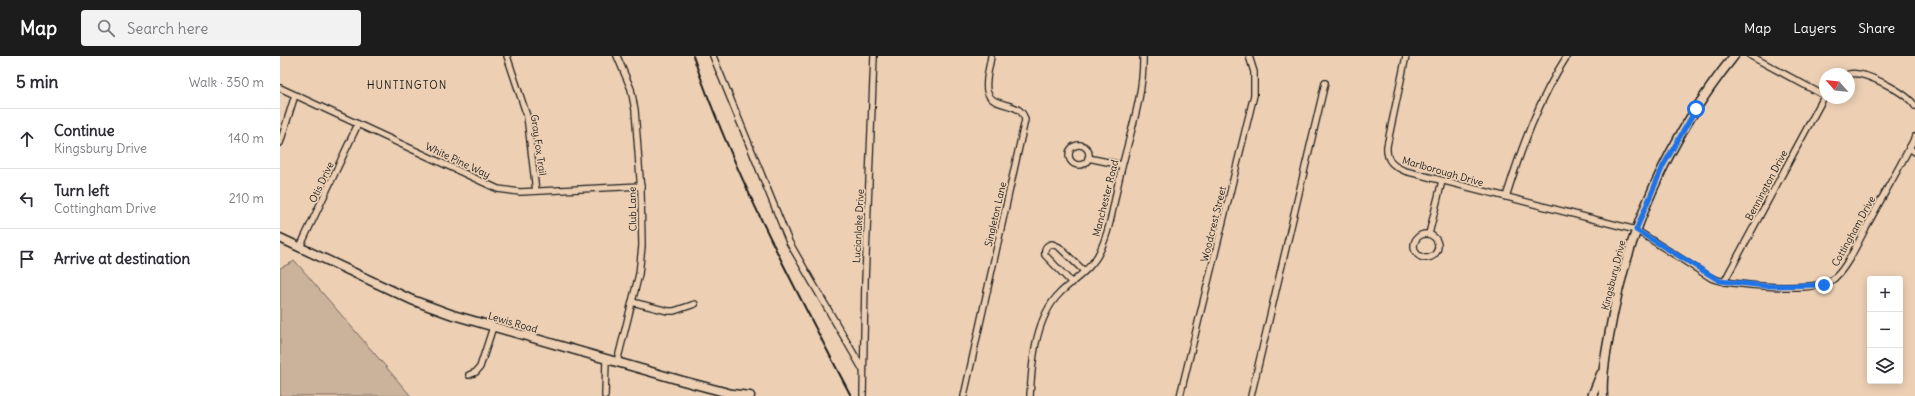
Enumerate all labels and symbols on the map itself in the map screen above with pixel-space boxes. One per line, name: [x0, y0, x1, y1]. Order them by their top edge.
north arrow: [1819, 68, 1855, 104]
district label: HUNTINGTON: [367, 78, 447, 92]
route start: [1687, 100, 1705, 118]
street label: Gray Fox Trail: [528, 114, 549, 176]
street label: White Pine Way: [423, 140, 492, 181]
street label: Bennington Drive: [1742, 148, 1790, 223]
street label: Marlborough Drive: [1401, 154, 1485, 189]
street label: Manchester Road: [1090, 158, 1121, 238]
street label: Otis Drive: [306, 160, 337, 205]
street label: Singleton Lane: [982, 180, 1009, 248]
street label: Woodcrest Street: [1198, 185, 1229, 263]
street label: Club Lane: [626, 186, 639, 232]
street label: Lucianlake Drive: [850, 189, 867, 263]
street label: Cottingham Drive: [1829, 194, 1878, 269]
street label: Kingsbury Drive: [1599, 239, 1628, 311]
route end: [1815, 276, 1833, 294]
street label: Lewis Road: [487, 309, 539, 336]

